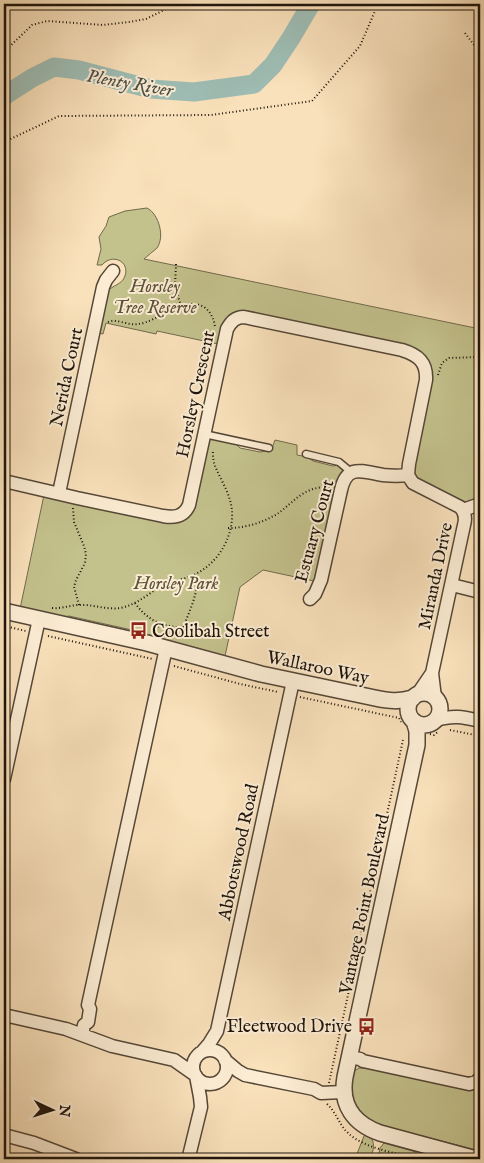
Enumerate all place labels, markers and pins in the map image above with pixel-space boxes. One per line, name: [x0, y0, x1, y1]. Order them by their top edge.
bus stop icon: Coolibah Street: [128, 621, 148, 641]
place label: Coolibah Street: [152, 621, 270, 644]
place label: Fleetwood Drive: [226, 1016, 352, 1039]
bus stop icon: Fleetwood Drive: [356, 1016, 376, 1036]

